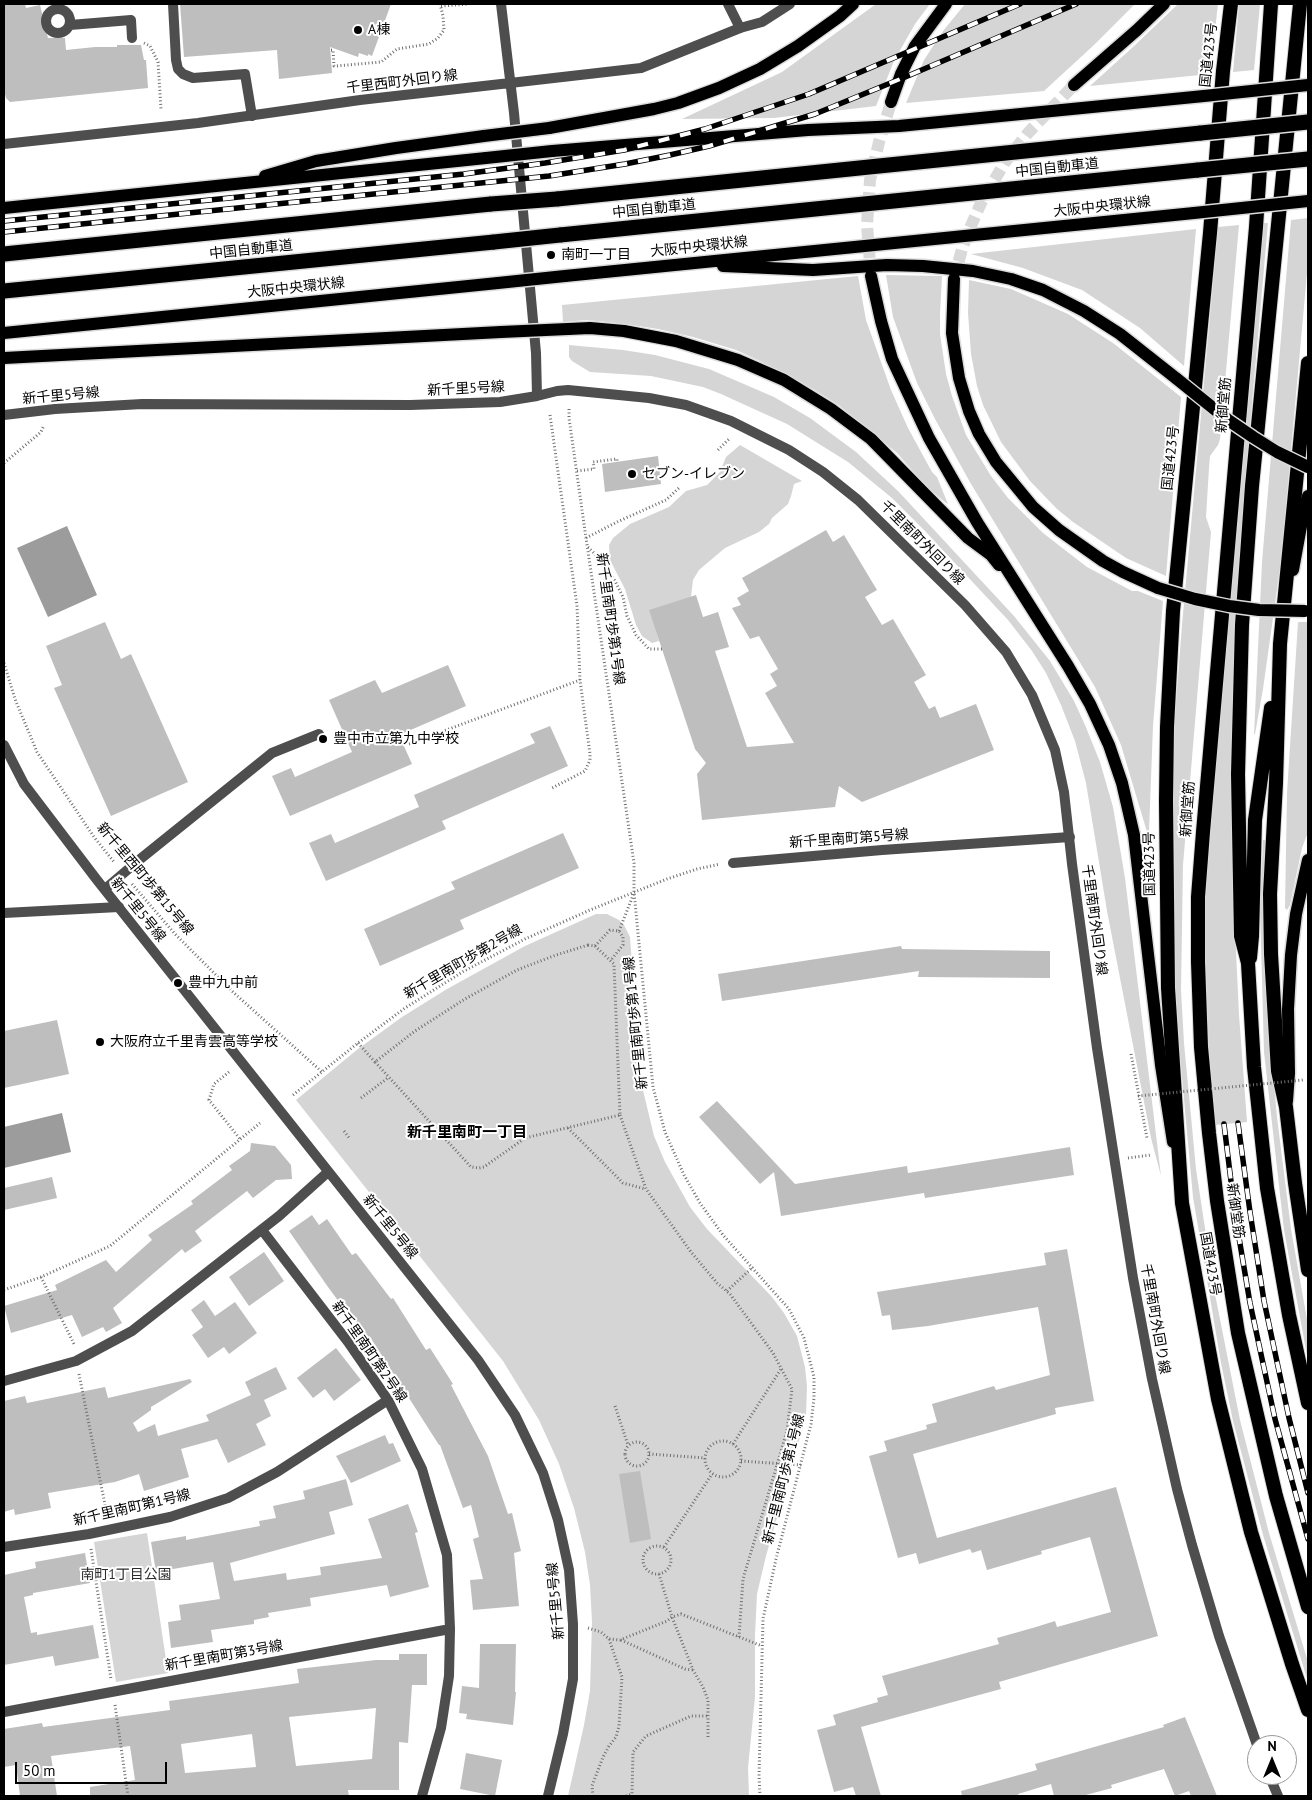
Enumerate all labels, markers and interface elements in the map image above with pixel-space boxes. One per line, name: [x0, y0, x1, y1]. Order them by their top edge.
place label: A棟: [368, 22, 390, 38]
street label: 国道423号: [1197, 22, 1221, 88]
marker: A棟: [352, 24, 364, 36]
street label: 千里西町外回り線: [345, 67, 459, 97]
street label: 中国自動車道: [1014, 155, 1100, 181]
street label: 大阪中央環状線: [1052, 194, 1152, 220]
street label: 中国自動車道: [611, 196, 697, 222]
street label: 大阪中央環状線: [649, 234, 749, 260]
street label: 中国自動車道: [208, 237, 294, 263]
place label: 南町一丁目: [561, 247, 631, 263]
marker: 南町一丁目: [545, 249, 557, 261]
street label: 大阪中央環状線: [246, 275, 346, 301]
street label: 新御堂筋: [1213, 376, 1235, 434]
street label: 新千里5号線: [427, 379, 505, 399]
street label: 新千里5号線: [22, 384, 100, 408]
street label: 国道423号: [1159, 425, 1183, 491]
place label: セブン-イレブン: [642, 466, 745, 482]
marker: セブン-イレブン: [626, 468, 638, 480]
street label: 千里南町外回り線: [876, 497, 968, 589]
street label: 新千里南町歩第1号線: [592, 552, 628, 686]
place label: 豊中市立第九中学校: [333, 731, 459, 747]
marker: 豊中市立第九中学校: [317, 733, 329, 745]
street label: 新御堂筋: [1178, 780, 1198, 838]
street label: 新千里西町歩第15号線: [93, 819, 197, 939]
street label: 新千里南町第5号線: [789, 826, 909, 852]
street label: 国道423号: [1141, 831, 1159, 897]
street label: 千里南町外回り線: [1078, 863, 1110, 977]
street label: 新千里5号線: [107, 875, 169, 945]
street label: 新千里南町歩第2号線: [401, 921, 525, 1003]
street label: 新千里南町歩第1号線: [621, 956, 651, 1090]
place label: 豊中九中前: [188, 975, 258, 991]
marker: 豊中九中前: [172, 977, 184, 989]
place label: 大阪府立千里青雲高等学校: [110, 1034, 278, 1050]
marker: 大阪府立千里青雲高等学校: [94, 1036, 106, 1048]
district label: 新千里南町一丁目: [407, 1124, 527, 1142]
street label: 新御堂筋: [1223, 1182, 1247, 1240]
street label: 新千里5号線: [359, 1192, 421, 1262]
street label: 国道423号: [1196, 1231, 1224, 1297]
street label: 千里南町外回り線: [1137, 1262, 1173, 1376]
street label: 新千里南町第2号線: [328, 1298, 410, 1406]
street label: 新千里南町歩第1号線: [760, 1412, 808, 1546]
street label: 新千里南町第1号線: [72, 1486, 192, 1530]
street label: 新千里5号線: [544, 1562, 568, 1640]
park label: 南町1丁目公園: [80, 1567, 172, 1583]
street label: 新千里南町第3号線: [164, 1637, 284, 1675]
north arrow: [1247, 1735, 1297, 1785]
text: N: [1267, 1737, 1277, 1755]
scale bar: [18, 1752, 170, 1784]
text: 50 m: [23, 1761, 56, 1780]

